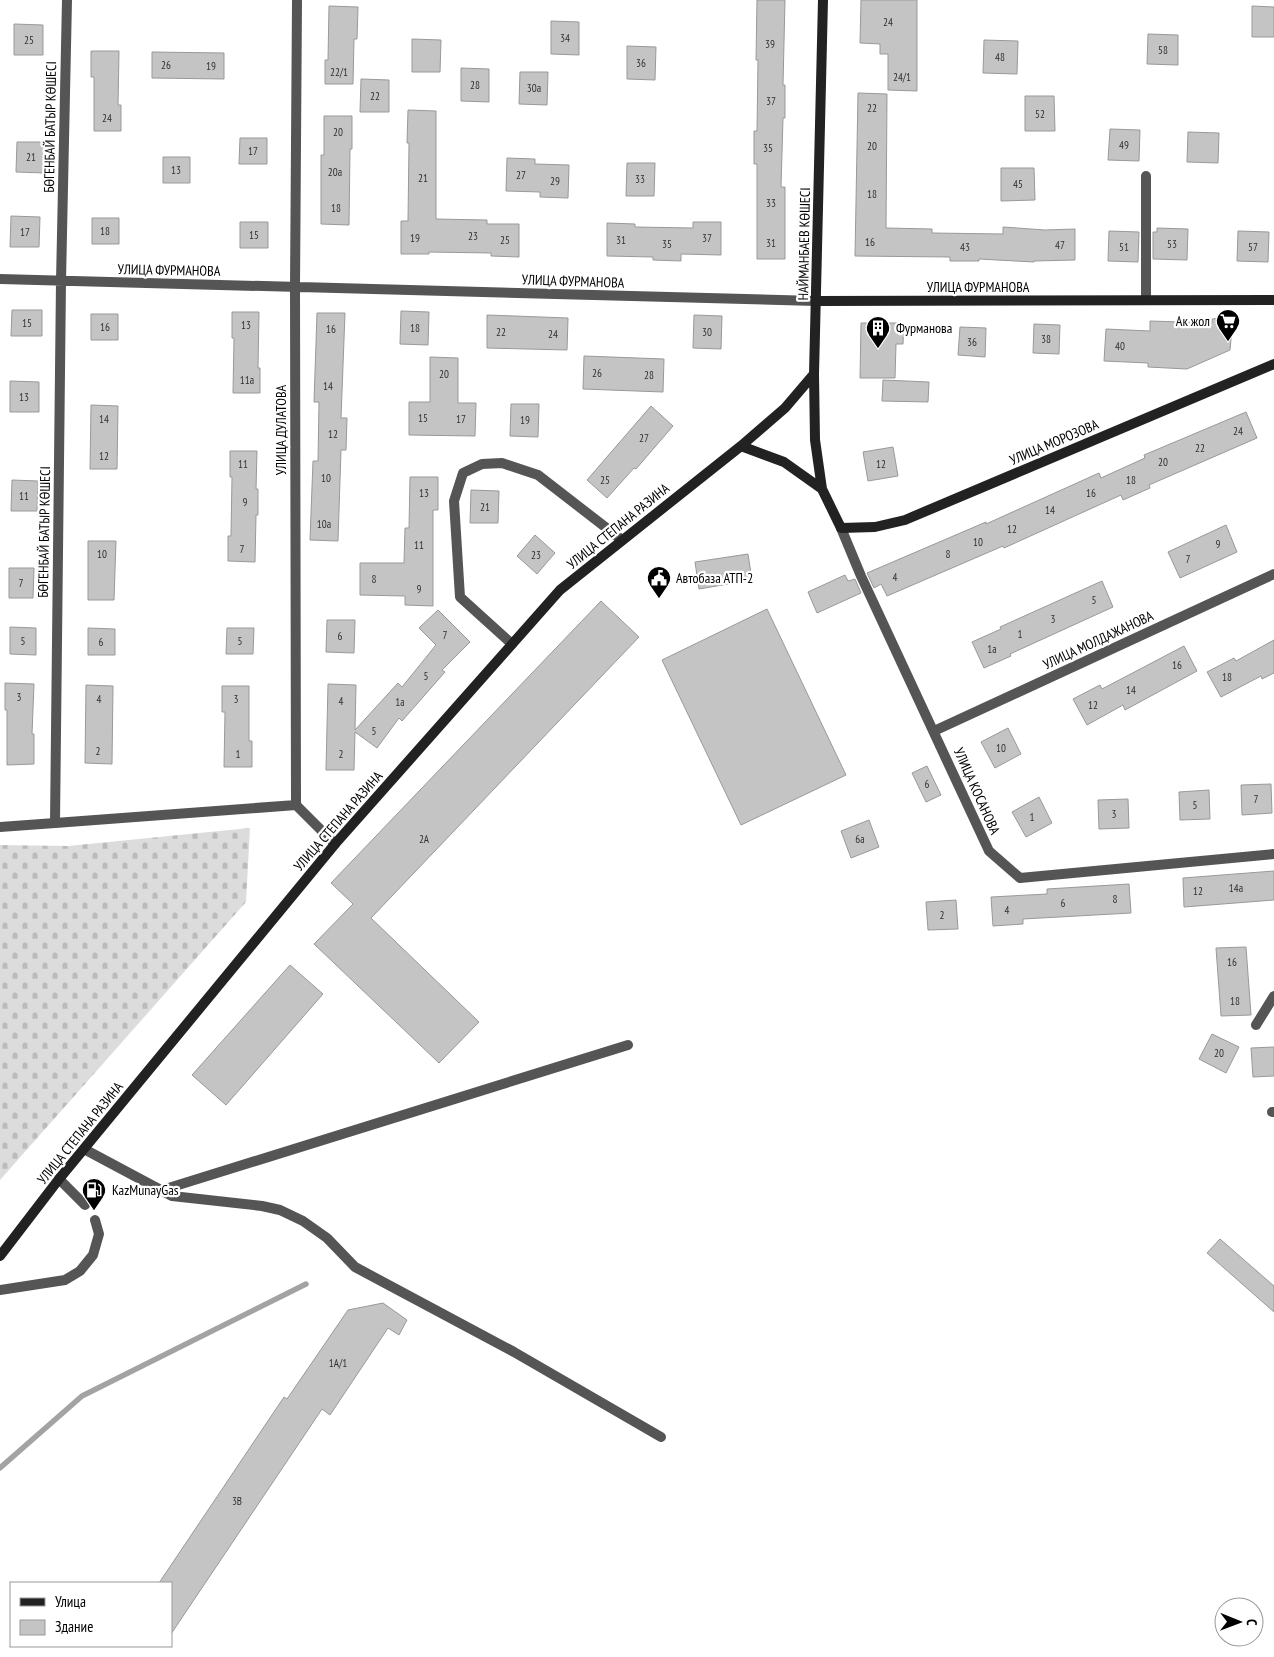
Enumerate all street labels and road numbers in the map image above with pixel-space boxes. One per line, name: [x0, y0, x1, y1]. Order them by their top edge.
street label: БӨГЕНБАЙ БАТЫР КӨШЕСІ: [40, 61, 60, 193]
street label: НАЙМАНБАЕВ КӨШЕСІ: [794, 187, 814, 301]
street label: УЛИЦА ФУРМАНОВА: [117, 260, 221, 280]
street label: УЛИЦА ФУРМАНОВА: [521, 270, 625, 292]
street label: УЛИЦА ФУРМАНОВА: [927, 278, 1030, 296]
street label: УЛИЦА ДУЛАТОВА: [272, 384, 290, 475]
street label: УЛИЦА МОРОЗОВА: [1007, 415, 1102, 469]
street label: БӨГЕНБАЙ БАТЫР КӨШЕСІ: [34, 466, 54, 598]
street label: УЛИЦА СТЕПАНА РАЗИНА: [563, 479, 673, 573]
street label: УЛИЦА МОЛДАЖАНОВА: [1040, 606, 1156, 673]
street label: УЛИЦА КОСАНОВА: [950, 745, 1004, 838]
street label: УЛИЦА СТЕПАНА РАЗИНА: [290, 767, 387, 875]
street label: УЛИЦА СТЕПАНА РАЗИНА: [33, 1078, 127, 1188]

